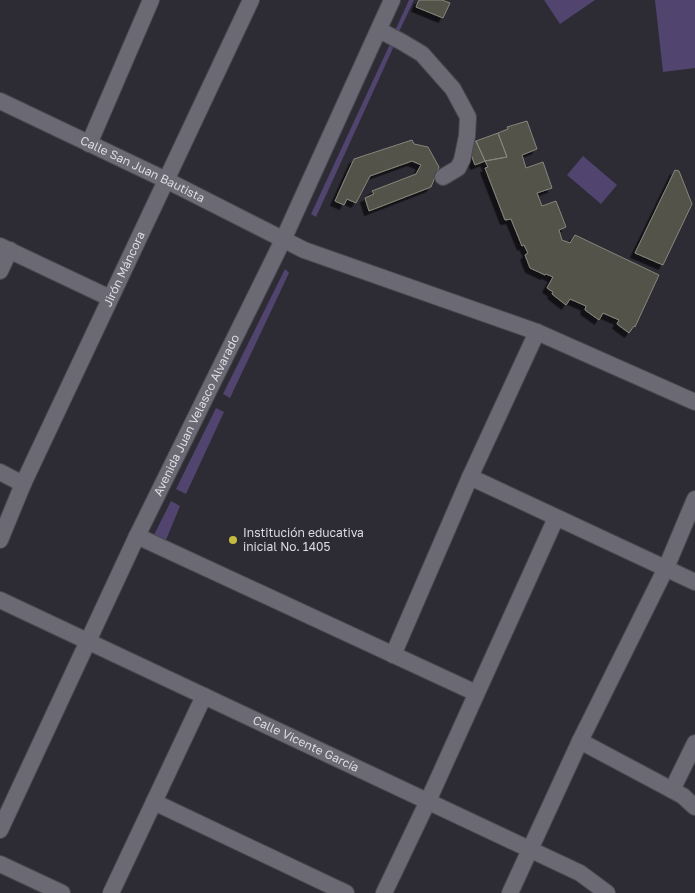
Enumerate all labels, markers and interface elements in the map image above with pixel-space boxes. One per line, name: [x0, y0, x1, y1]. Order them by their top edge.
street label: Calle San Juan Bautista: [78, 132, 207, 205]
street label: Jirón Máncora: [100, 229, 148, 309]
street label: Avenida Juan Velasco Alvarado: [150, 332, 242, 498]
place label: Institución educativa inicial No. 1405: [243, 525, 364, 554]
marker: Institución educativa inicial No. 1405: [227, 534, 239, 546]
street label: Calle Vicente García: [250, 712, 362, 775]

